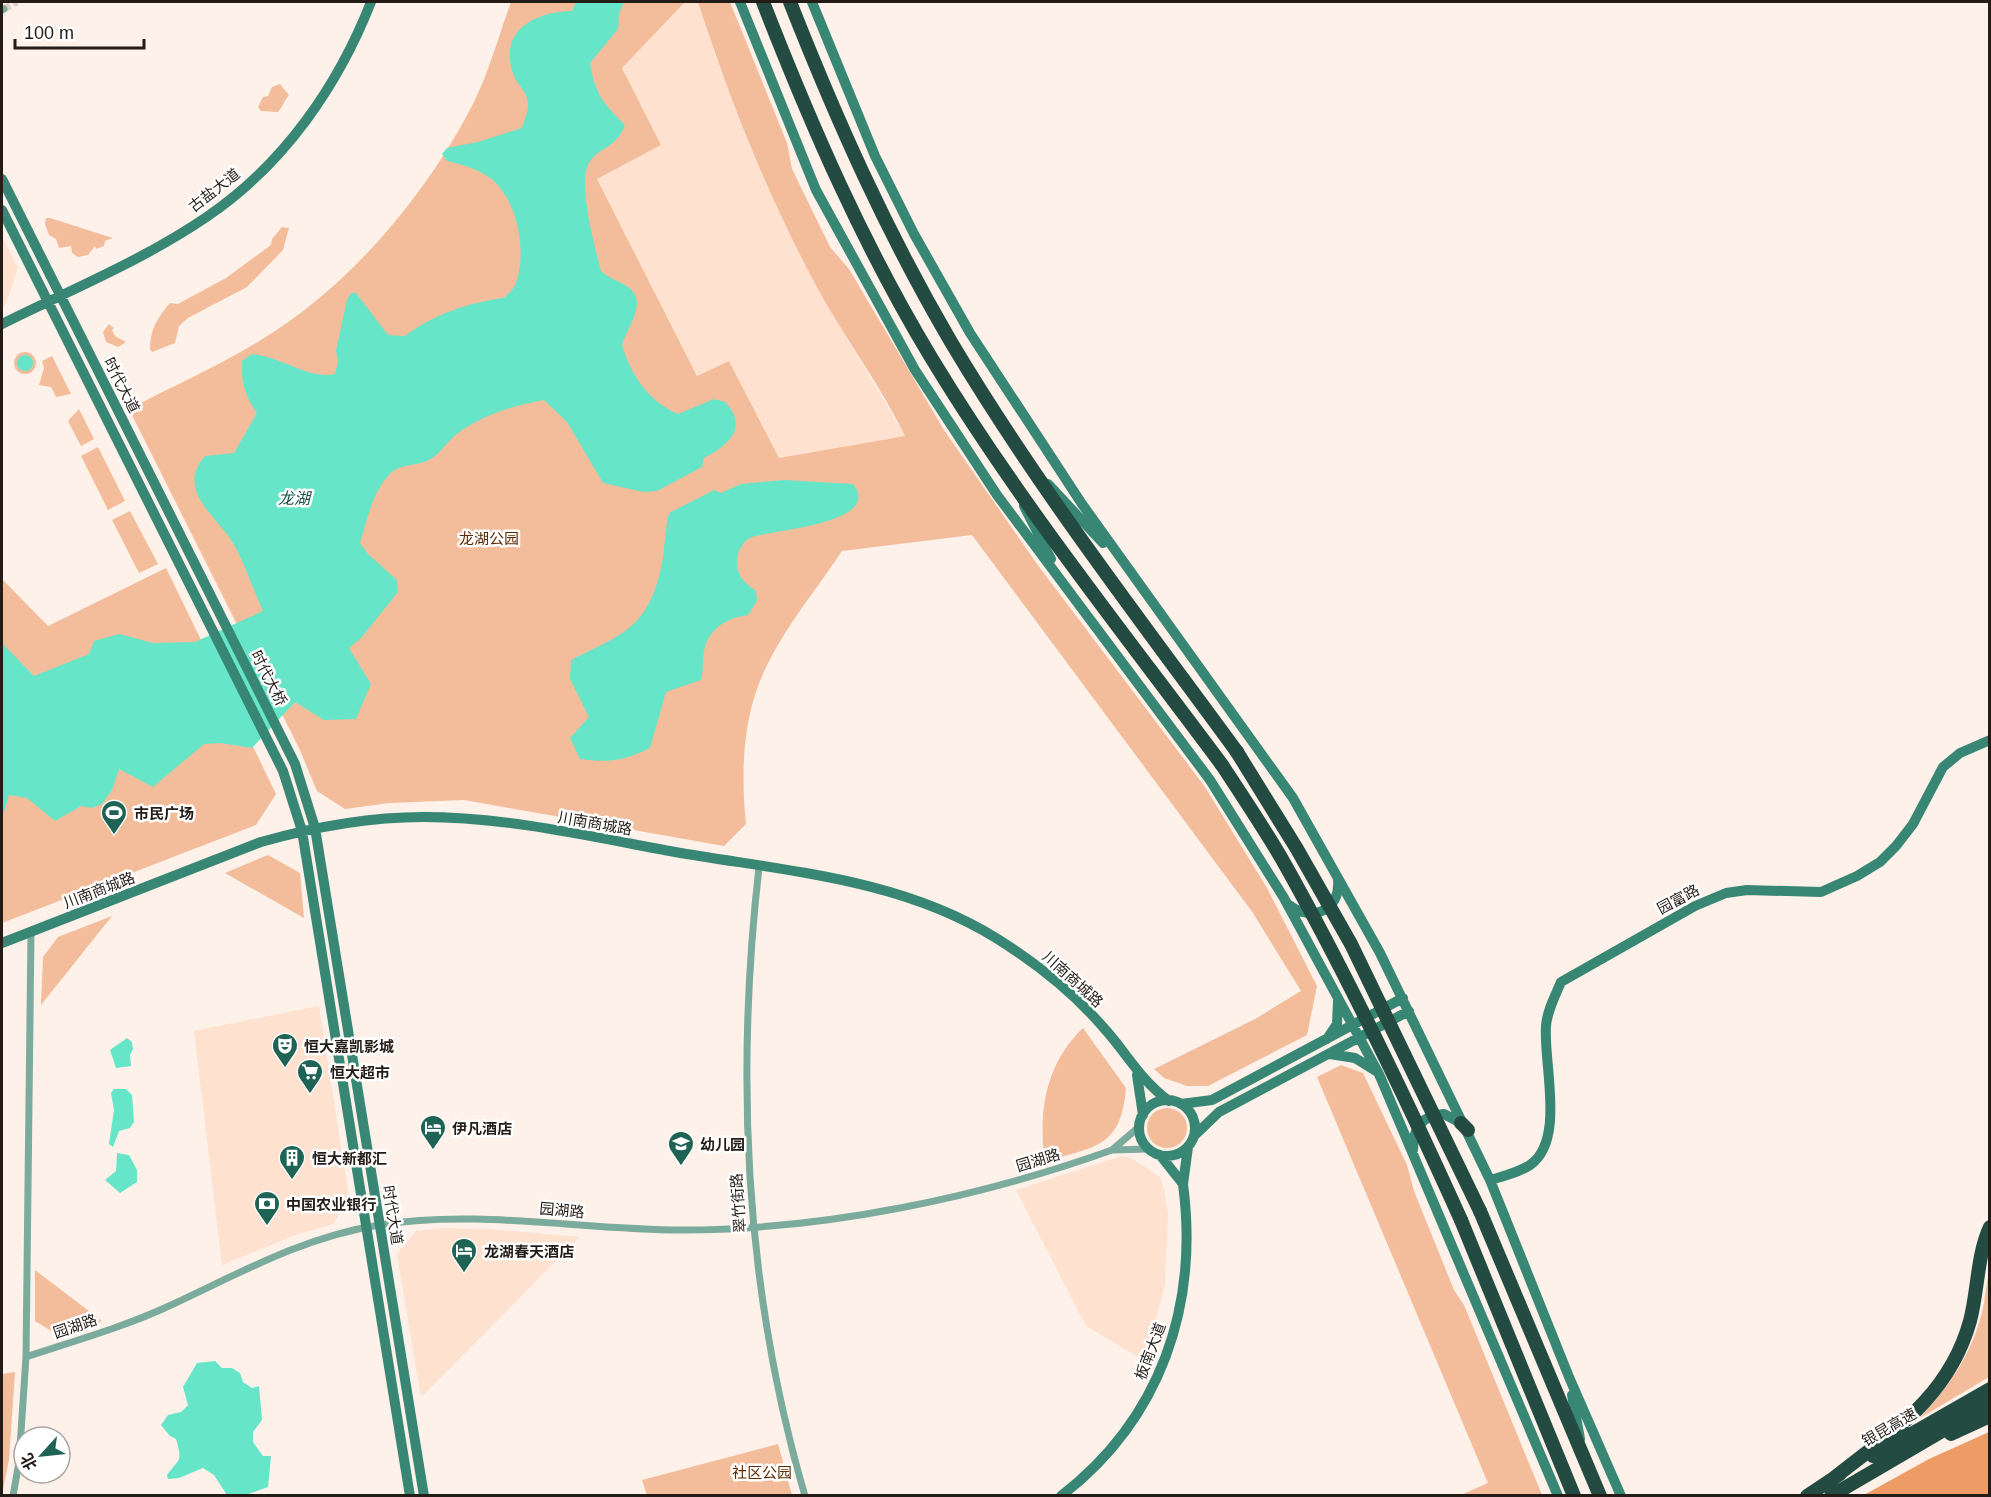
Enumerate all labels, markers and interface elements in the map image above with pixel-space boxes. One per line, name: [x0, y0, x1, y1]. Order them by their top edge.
scale bar: [15, 12, 144, 50]
text: 100 m: [24, 23, 74, 43]
street label: 古盐大道: [185, 165, 243, 215]
street label: 时代大道: [101, 354, 143, 416]
water label: 龙湖: [278, 490, 313, 507]
park label: 龙湖公园: [459, 530, 519, 547]
street label: 时代大桥: [248, 647, 290, 709]
sports icon: 市民广场: [99, 798, 129, 836]
place label: 市民广场: [134, 805, 194, 822]
street label: 川南商城路: [557, 808, 633, 838]
street label: 川南商城路: [61, 869, 137, 911]
street label: 园富路: [1654, 881, 1702, 917]
street label: 川南商城路: [1039, 948, 1107, 1010]
theatre icon: 恒大嘉凯影城: [270, 1031, 300, 1069]
place label: 恒大嘉凯影城: [304, 1038, 394, 1055]
supermarket icon: 恒大超市: [295, 1057, 325, 1095]
place label: 恒大超市: [330, 1064, 390, 1081]
hotel icon: 伊凡酒店: [418, 1113, 448, 1151]
place label: 伊凡酒店: [452, 1120, 512, 1137]
school or university icon: 幼儿园: [666, 1129, 696, 1167]
place label: 幼儿园: [700, 1136, 745, 1153]
building icon: 恒大新都汇: [277, 1143, 307, 1181]
street label: 园湖路: [1014, 1145, 1062, 1175]
place label: 恒大新都汇: [312, 1150, 387, 1167]
street label: 翠竹街路: [727, 1172, 749, 1234]
street label: 时代大道: [380, 1184, 406, 1246]
bank icon: 中国农业银行: [252, 1189, 282, 1227]
place label: 中国农业银行: [286, 1196, 376, 1213]
street label: 园湖路: [539, 1200, 585, 1220]
hotel icon: 龙湖春天酒店: [449, 1236, 479, 1274]
place label: 龙湖春天酒店: [484, 1243, 574, 1260]
street label: 园湖路: [51, 1311, 99, 1341]
street label: 板南大道: [1131, 1320, 1169, 1382]
street label: 银昆高速: [1859, 1405, 1919, 1449]
north arrow: [12, 1425, 72, 1485]
text: 北: [18, 1451, 40, 1473]
park label: 社区公园: [732, 1464, 792, 1481]

